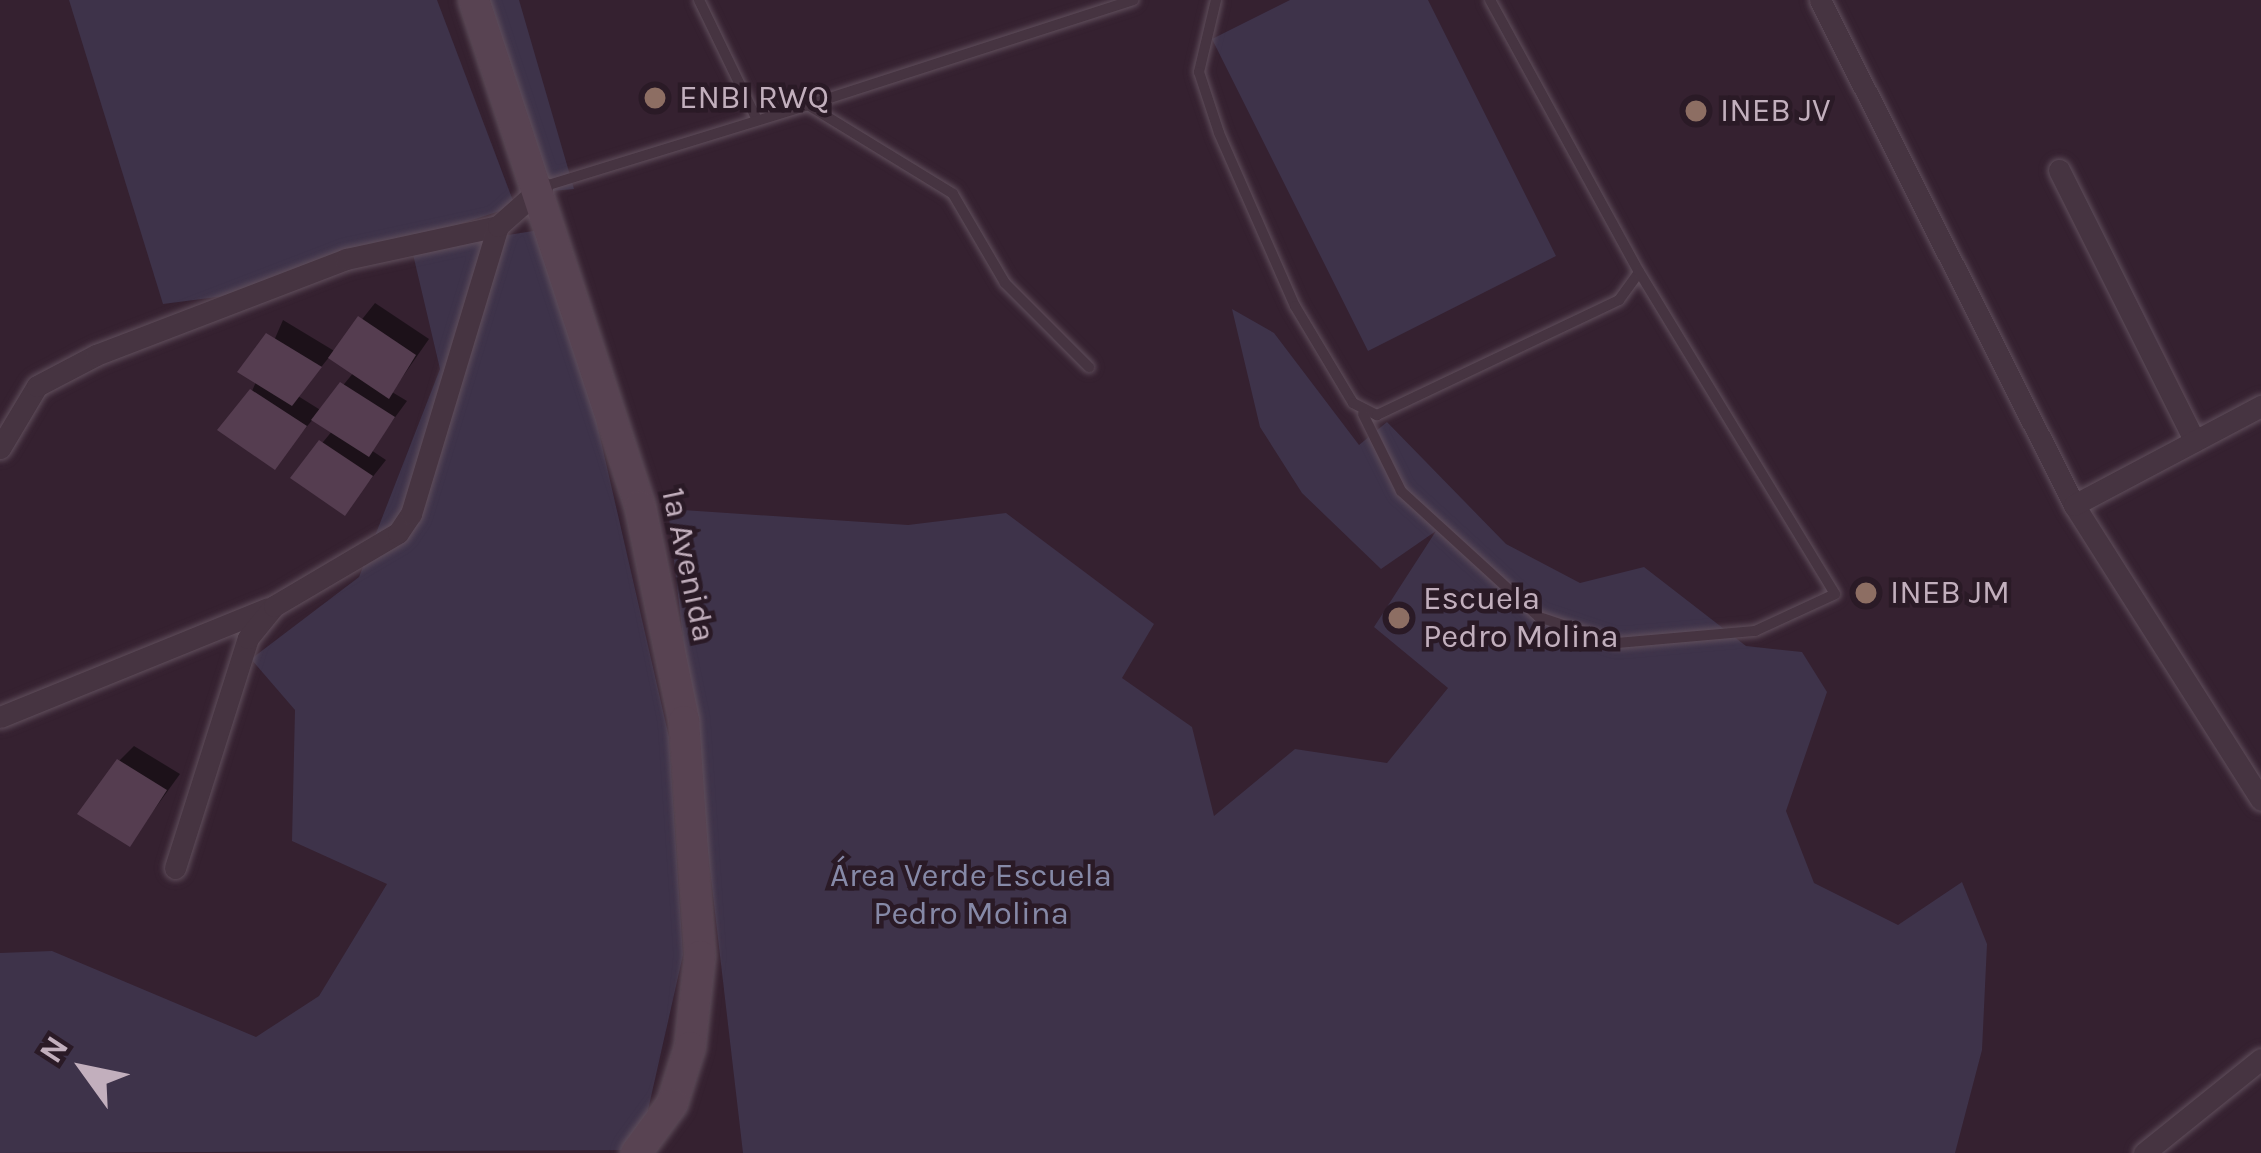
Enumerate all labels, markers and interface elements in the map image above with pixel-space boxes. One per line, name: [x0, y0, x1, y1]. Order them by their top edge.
place label: ENBI RWQ: [679, 78, 829, 118]
marker: ENBI RWQ: [642, 85, 668, 111]
place label: INEB JV: [1720, 91, 1831, 131]
marker: INEB JV: [1683, 98, 1709, 124]
street label: 1a Avenida: [652, 485, 724, 645]
place label: INEB JM: [1890, 573, 2010, 613]
place label: Escuela Pedro Molina: [1423, 579, 1619, 657]
marker: INEB JM: [1853, 580, 1879, 606]
marker: Escuela Pedro Molina: [1386, 605, 1412, 631]
park label: Área Verde Escuela Pedro Molina: [830, 856, 1112, 934]
north arrow: [24, 1009, 144, 1129]
text: N: [31, 1029, 76, 1070]

